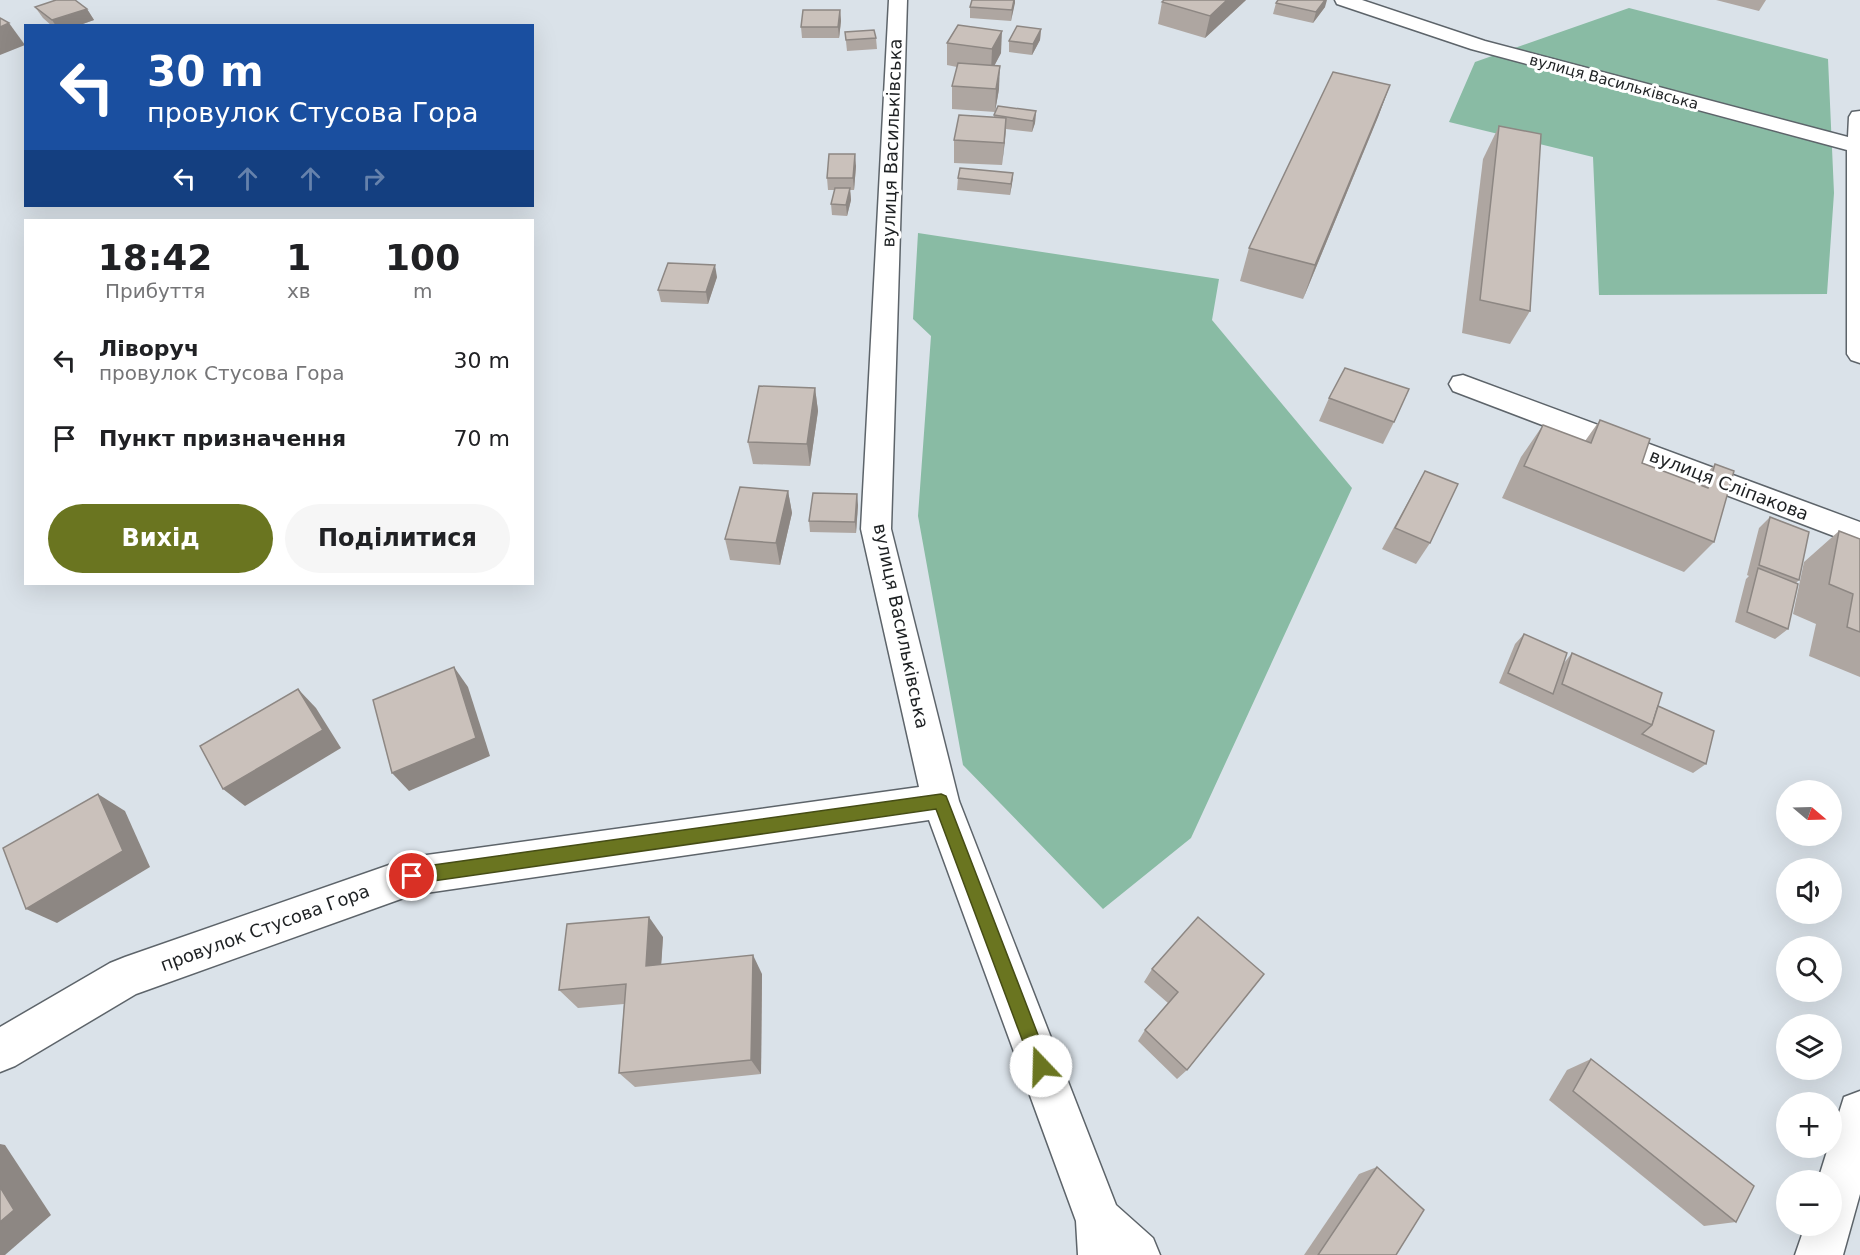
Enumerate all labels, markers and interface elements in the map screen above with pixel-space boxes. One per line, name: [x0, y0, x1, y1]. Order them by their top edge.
street label: вулиця Васильківська: [877, 38, 906, 248]
text: 30 m: [147, 47, 264, 96]
icon: left: [48, 48, 126, 126]
street label: вулиця Васильківська: [1527, 51, 1701, 113]
text: провулок Стусова Гора: [147, 97, 479, 128]
icon: left: [168, 162, 201, 195]
icon: ahead: [231, 162, 264, 195]
icon: ahead: [294, 162, 327, 195]
icon: right: [357, 162, 390, 195]
text: 18:42: [98, 237, 212, 278]
text: 1: [286, 237, 311, 278]
text: 100: [385, 237, 460, 278]
text: Прибуття: [105, 279, 205, 303]
text: хв: [287, 279, 311, 303]
text: m: [413, 279, 432, 303]
text: Ліворуч: [99, 336, 199, 361]
icon: left: [48, 344, 81, 377]
text: 30 m: [454, 348, 510, 373]
text: провулок Стусова Гора: [99, 361, 345, 385]
icon: arrive: [48, 422, 81, 455]
text: Пункт призначення: [99, 426, 346, 451]
text: 70 m: [454, 426, 510, 451]
street label: вулиця Сліпакова: [1647, 445, 1812, 525]
button: Вихід: [48, 504, 273, 573]
button: Поділитися: [285, 504, 510, 573]
street label: вулиця Васильківська: [869, 521, 934, 730]
north arrow: [1776, 780, 1842, 846]
map controls: [1776, 780, 1842, 1236]
pin: [386, 850, 437, 901]
button: sound: [1776, 858, 1842, 924]
icon: arrive: [395, 859, 428, 892]
street label: провулок Стусова Гора: [157, 880, 372, 975]
button: search: [1776, 936, 1842, 1002]
button: layers: [1776, 1014, 1842, 1080]
position arrow: [1009, 1034, 1073, 1098]
button: +: [1776, 1092, 1842, 1158]
button: −: [1776, 1170, 1842, 1236]

